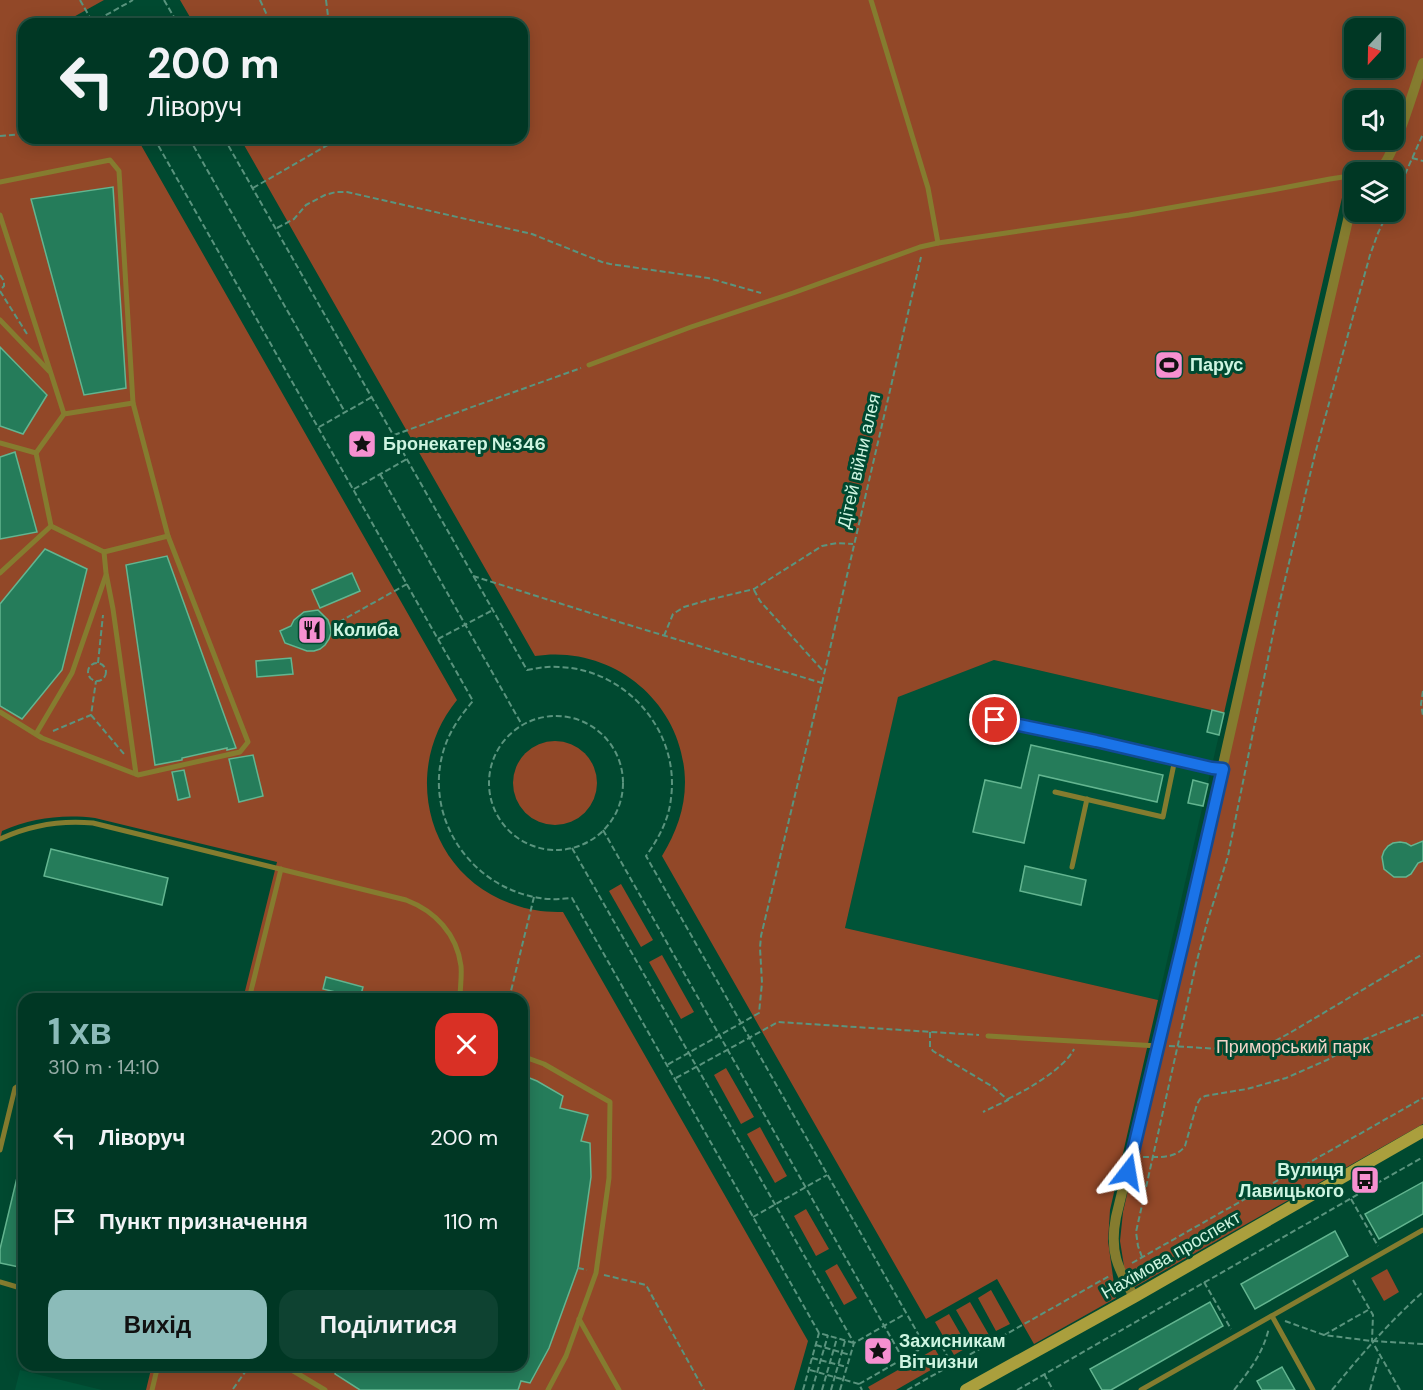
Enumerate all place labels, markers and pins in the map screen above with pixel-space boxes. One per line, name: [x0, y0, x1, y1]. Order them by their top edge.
sports icon: Парус: [1153, 349, 1185, 381]
place label: Парус: [1190, 353, 1243, 377]
place icon: Бронекатер №346: [346, 428, 378, 460]
place label: Бронекатер №346: [383, 432, 546, 456]
restaurant icon: Колиба: [296, 614, 328, 646]
place label: Колиба: [333, 618, 399, 642]
pin: [969, 694, 1020, 745]
place label: Вулиця Лавицького: [1239, 1158, 1344, 1203]
bus stop icon: Вулиця Лавицького: [1349, 1164, 1381, 1196]
place label: Захисникам Вітчизни: [899, 1329, 1006, 1374]
place icon: Захисникам Вітчизни: [862, 1335, 894, 1367]

